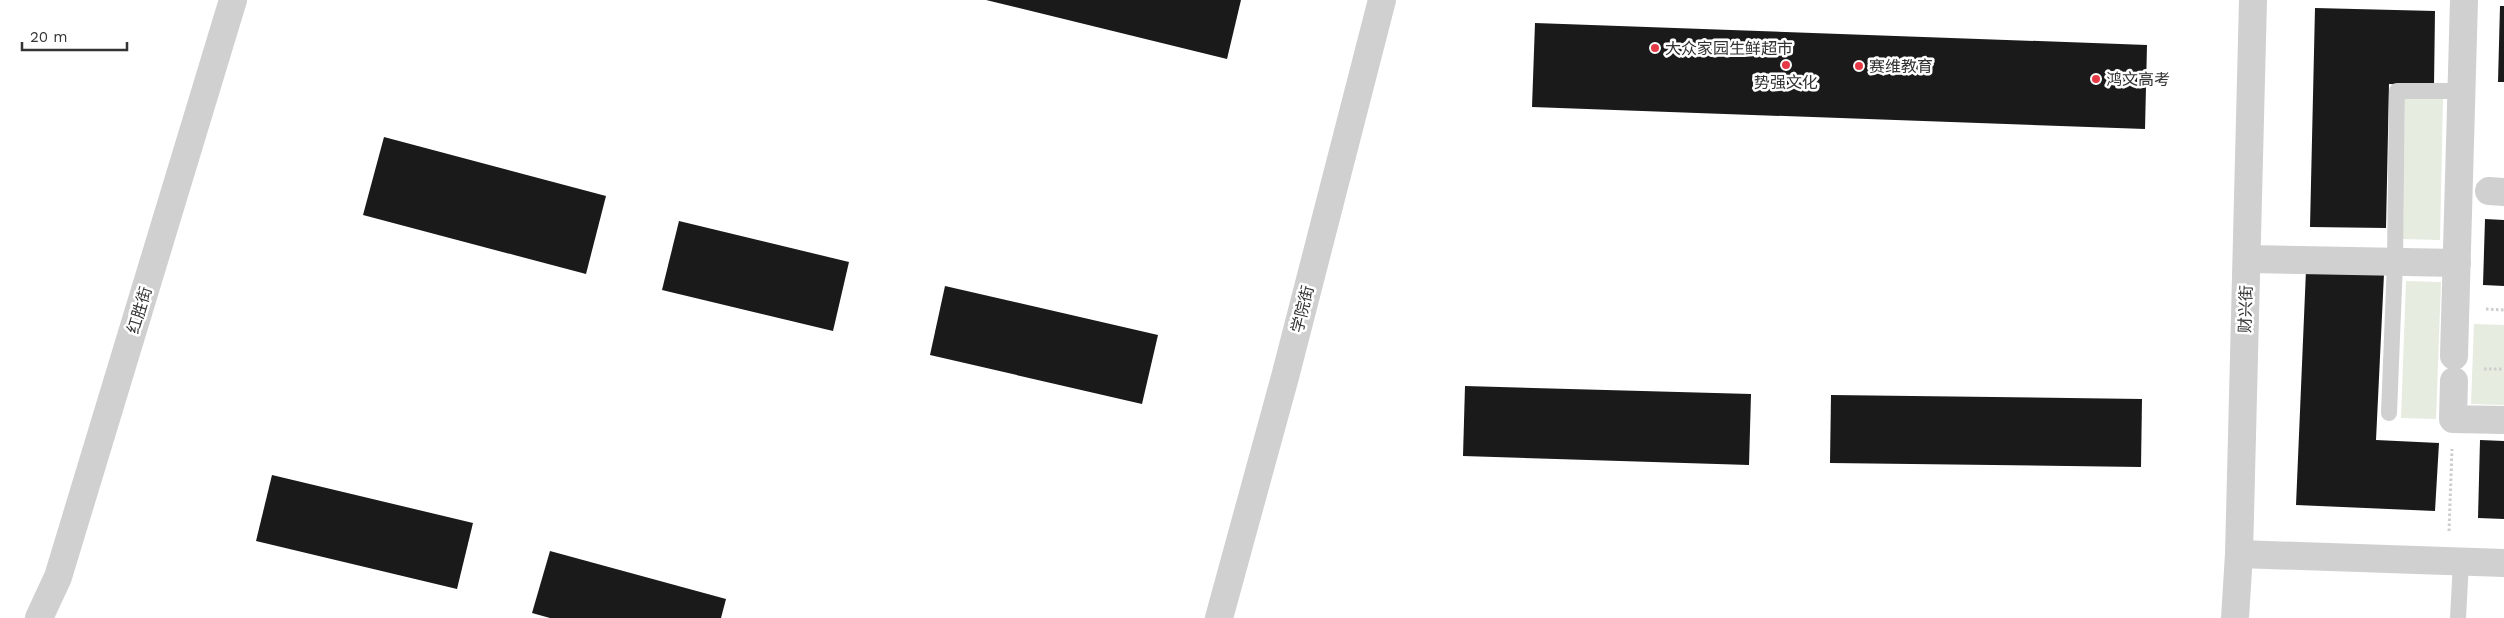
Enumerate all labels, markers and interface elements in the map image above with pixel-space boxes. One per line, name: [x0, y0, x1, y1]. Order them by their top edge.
scale bar: [22, 20, 128, 52]
text: 20 m: [30, 28, 68, 46]
place label: 大众家园生鲜超市: [1665, 39, 1793, 58]
marker: 大众家园生鲜超市: [1649, 42, 1661, 54]
place label: 赛维教育: [1869, 57, 1933, 76]
marker: 势强文化: [1780, 59, 1792, 71]
marker: 赛维教育: [1853, 60, 1865, 72]
place label: 鸿文高考: [2106, 70, 2170, 89]
place label: 势强文化: [1754, 73, 1818, 92]
marker: 鸿文高考: [2090, 73, 2102, 85]
street label: 红胜街: [123, 284, 156, 336]
street label: 学院街: [1287, 284, 1318, 335]
street label: 财兴街: [2235, 285, 2256, 333]

